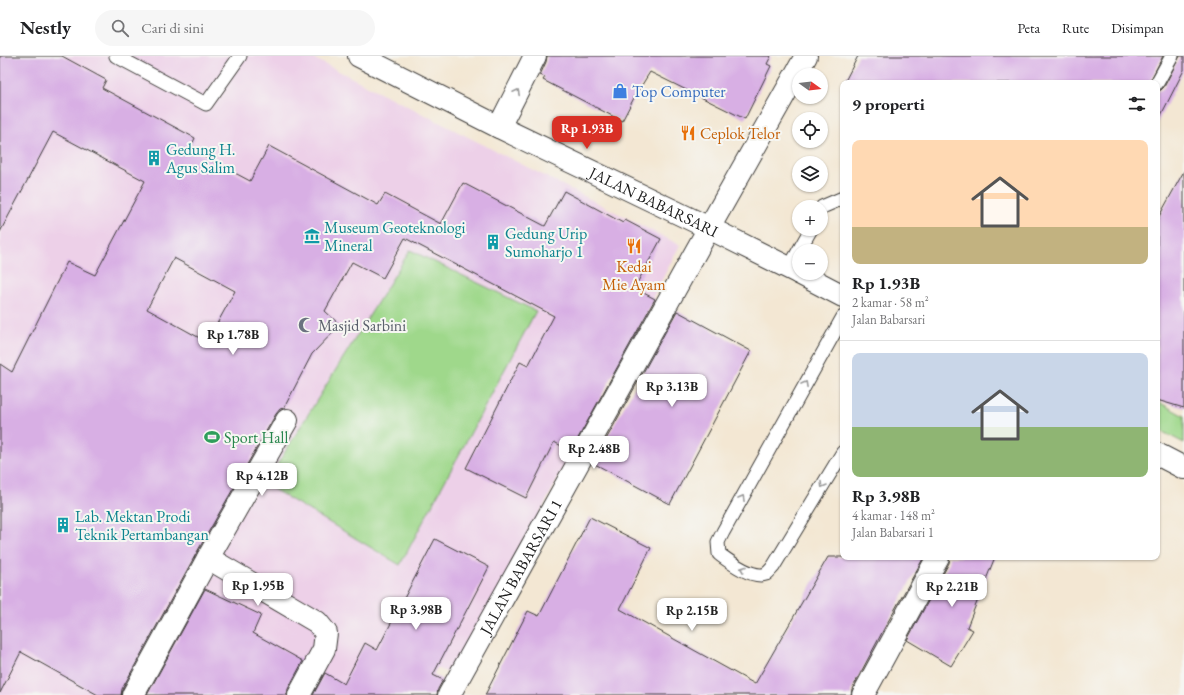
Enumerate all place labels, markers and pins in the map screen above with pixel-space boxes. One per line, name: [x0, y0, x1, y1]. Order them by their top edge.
place label: Top Computer: [632, 81, 726, 102]
shop icon: Top Computer: [611, 82, 629, 100]
pin: Rp 1.93B: [546, 116, 628, 150]
place label: Ceplok Telor: [700, 123, 781, 144]
restaurant icon: Ceplok Telor: [679, 124, 697, 142]
place label: Gedung H. Agus Salim: [165, 139, 236, 178]
building icon: Gedung H. Agus Salim: [145, 149, 163, 167]
place label: Museum Geoteknologi Mineral: [324, 217, 466, 256]
place label: Gedung Urip Sumoharjo 1: [505, 223, 587, 262]
museum icon: Museum Geoteknologi Mineral: [303, 227, 321, 245]
building icon: Gedung Urip Sumoharjo 1: [484, 233, 502, 251]
restaurant icon: Kedai Mie Ayam: [625, 237, 643, 255]
place label: Kedai Mie Ayam: [602, 256, 666, 295]
place label: Masjid Sarbini: [318, 315, 406, 336]
mosque icon: Masjid Sarbini: [297, 316, 315, 334]
pin: Rp 1.78B: [192, 322, 274, 356]
pin: Rp 3.13B: [631, 374, 713, 408]
place label: Sport Hall: [224, 427, 288, 448]
sports icon: Sport Hall: [203, 428, 221, 446]
pin: Rp 2.48B: [553, 436, 635, 470]
pin: Rp 4.12B: [221, 463, 303, 497]
place label: Lab. Mektan Prodi Teknik Pertambangan: [75, 506, 209, 545]
building icon: Lab. Mektan Prodi Teknik Pertambangan: [54, 516, 72, 534]
pin: Rp 1.95B: [217, 573, 299, 607]
pin: Rp 2.21B: [911, 574, 993, 608]
pin: Rp 3.98B: [375, 597, 457, 631]
pin: Rp 2.15B: [651, 598, 733, 632]

